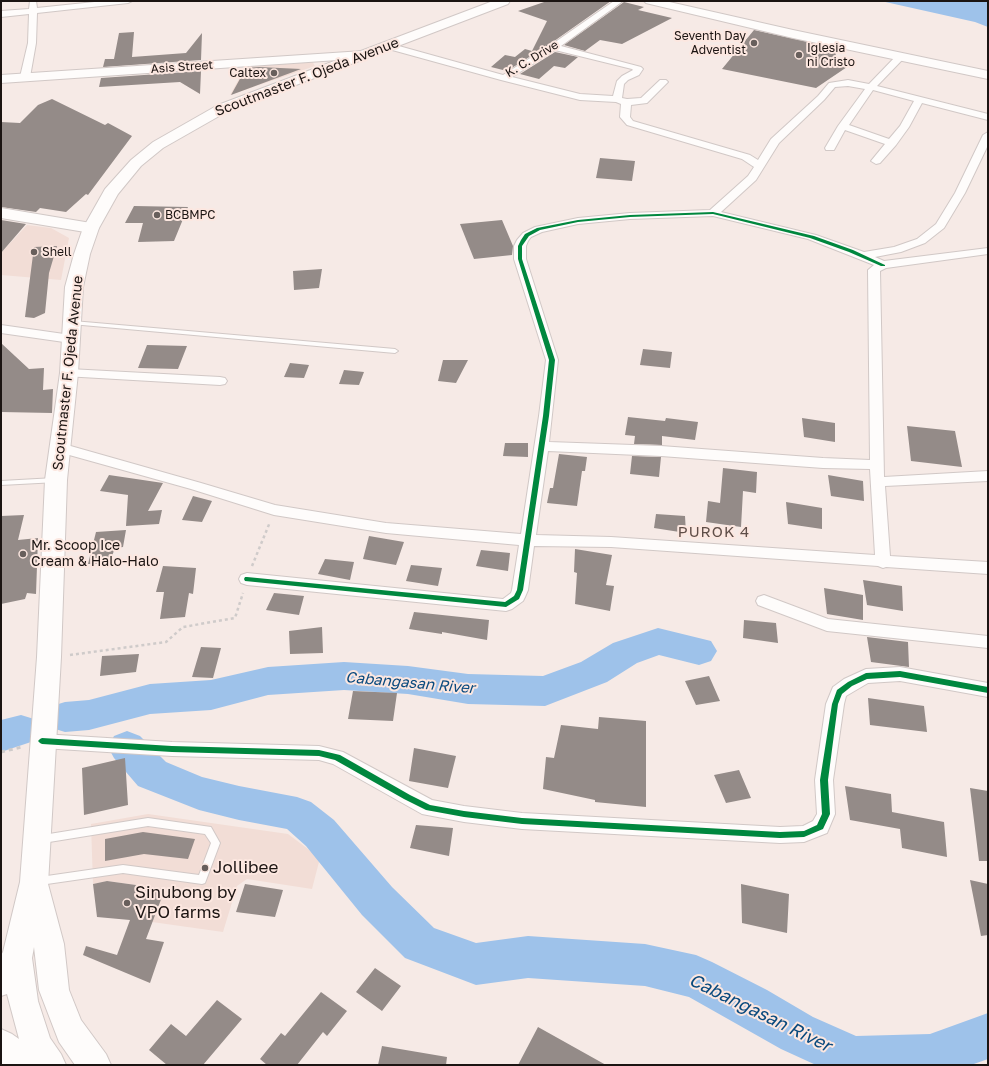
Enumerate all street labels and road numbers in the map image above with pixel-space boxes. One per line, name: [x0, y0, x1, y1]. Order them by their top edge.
street label: Scoutmaster F. Ojeda Avenue: [213, 34, 401, 120]
street label: K. C. Drive: [503, 38, 561, 80]
street label: Asis Street: [150, 58, 214, 76]
street label: Scoutmaster F. Ojeda Avenue: [49, 275, 87, 471]

